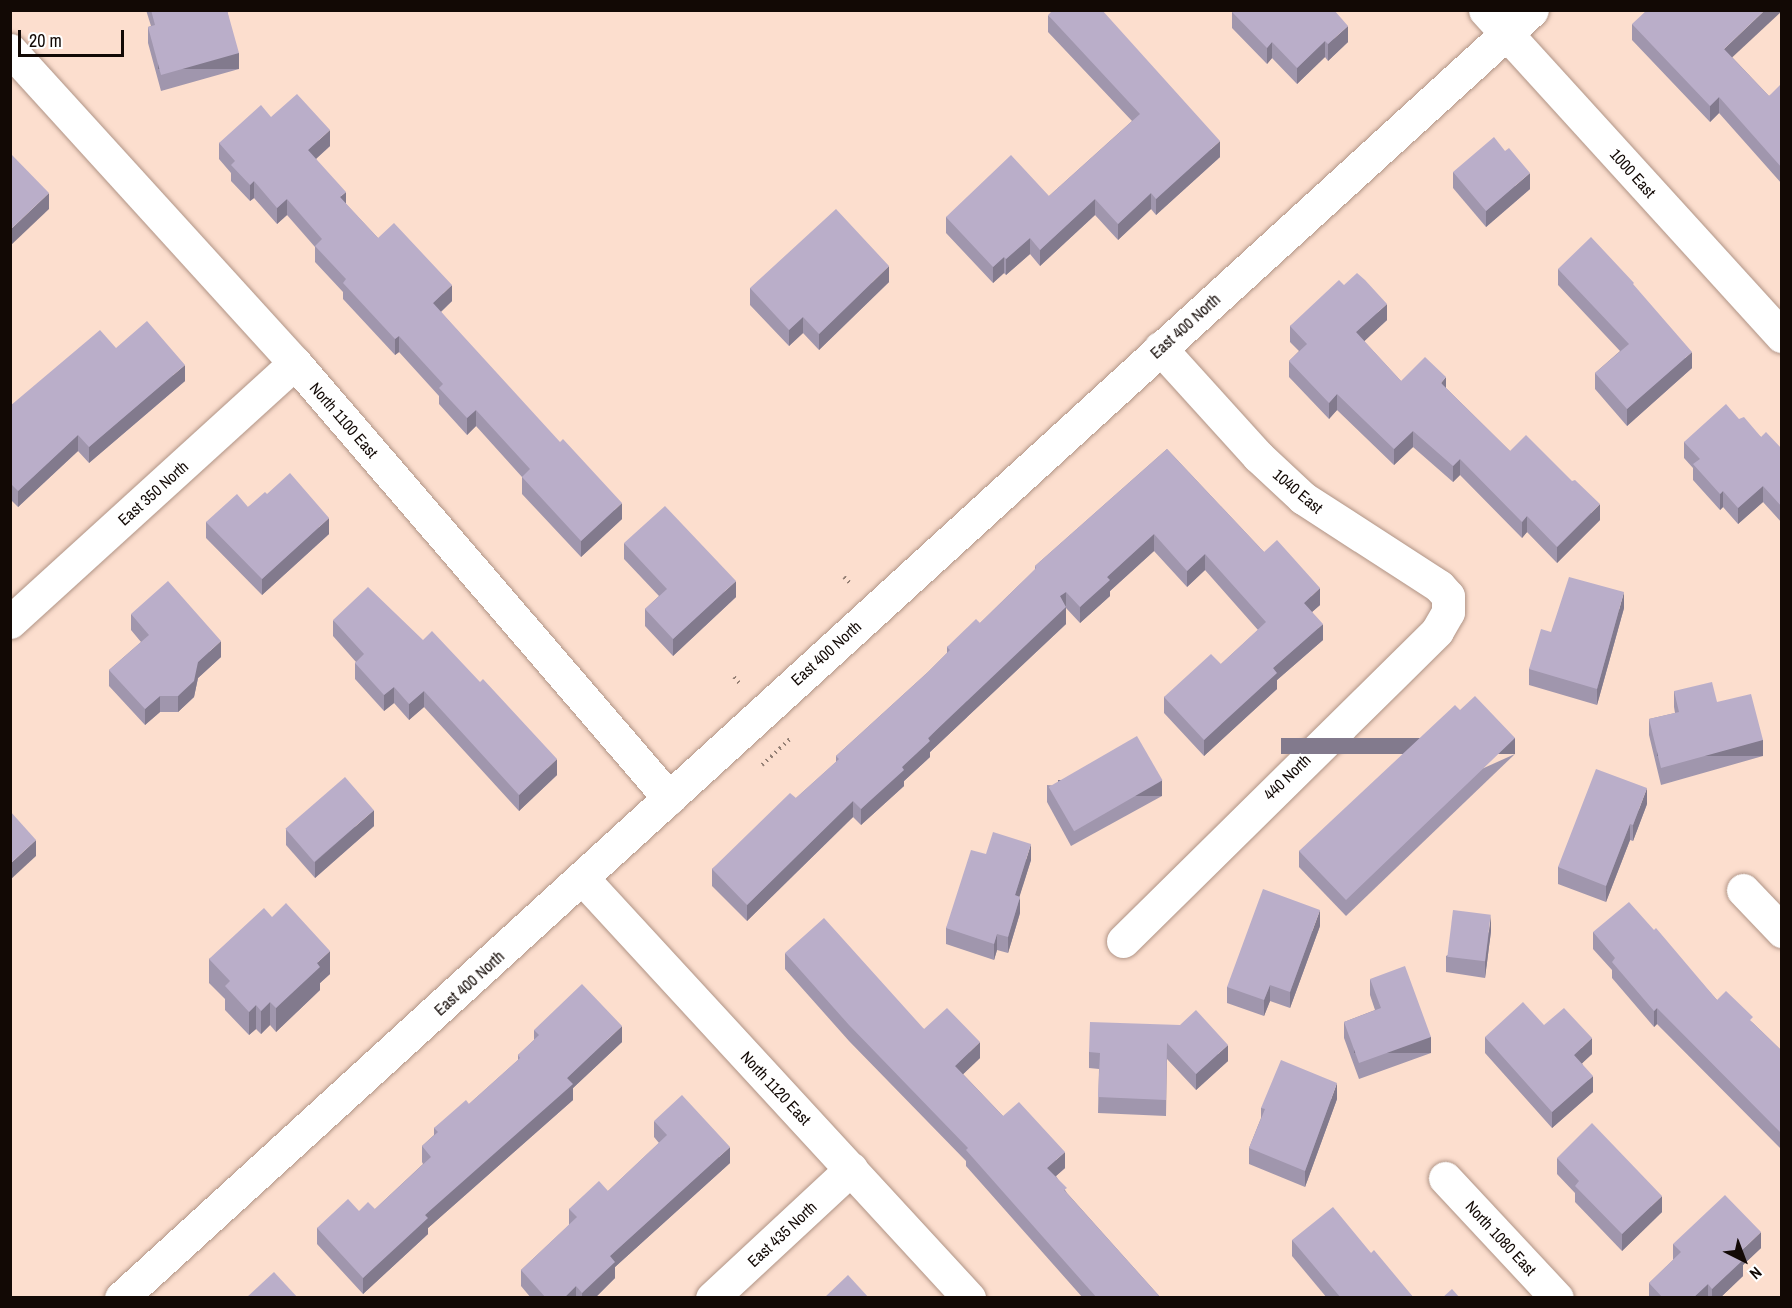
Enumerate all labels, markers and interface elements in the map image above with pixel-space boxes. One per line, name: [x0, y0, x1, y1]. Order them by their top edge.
scale bar: [21, 18, 128, 56]
text: 20 m: [29, 28, 62, 53]
street label: 1000 East: [1606, 145, 1660, 201]
street label: East 400 North: [1146, 290, 1224, 362]
street label: North 1100 East: [306, 378, 382, 462]
street label: East 350 North: [114, 457, 192, 529]
street label: 1040 East: [1269, 465, 1327, 517]
street label: East 400 North: [787, 617, 865, 689]
street label: 440 North: [1260, 750, 1314, 804]
street label: East 400 North: [430, 947, 508, 1019]
street label: North 1120 East: [737, 1047, 815, 1129]
street label: East 435 North: [743, 1197, 821, 1271]
street label: North 1080 East: [1462, 1197, 1540, 1279]
north arrow: [1714, 1230, 1774, 1290]
text: N: [1745, 1262, 1767, 1285]

